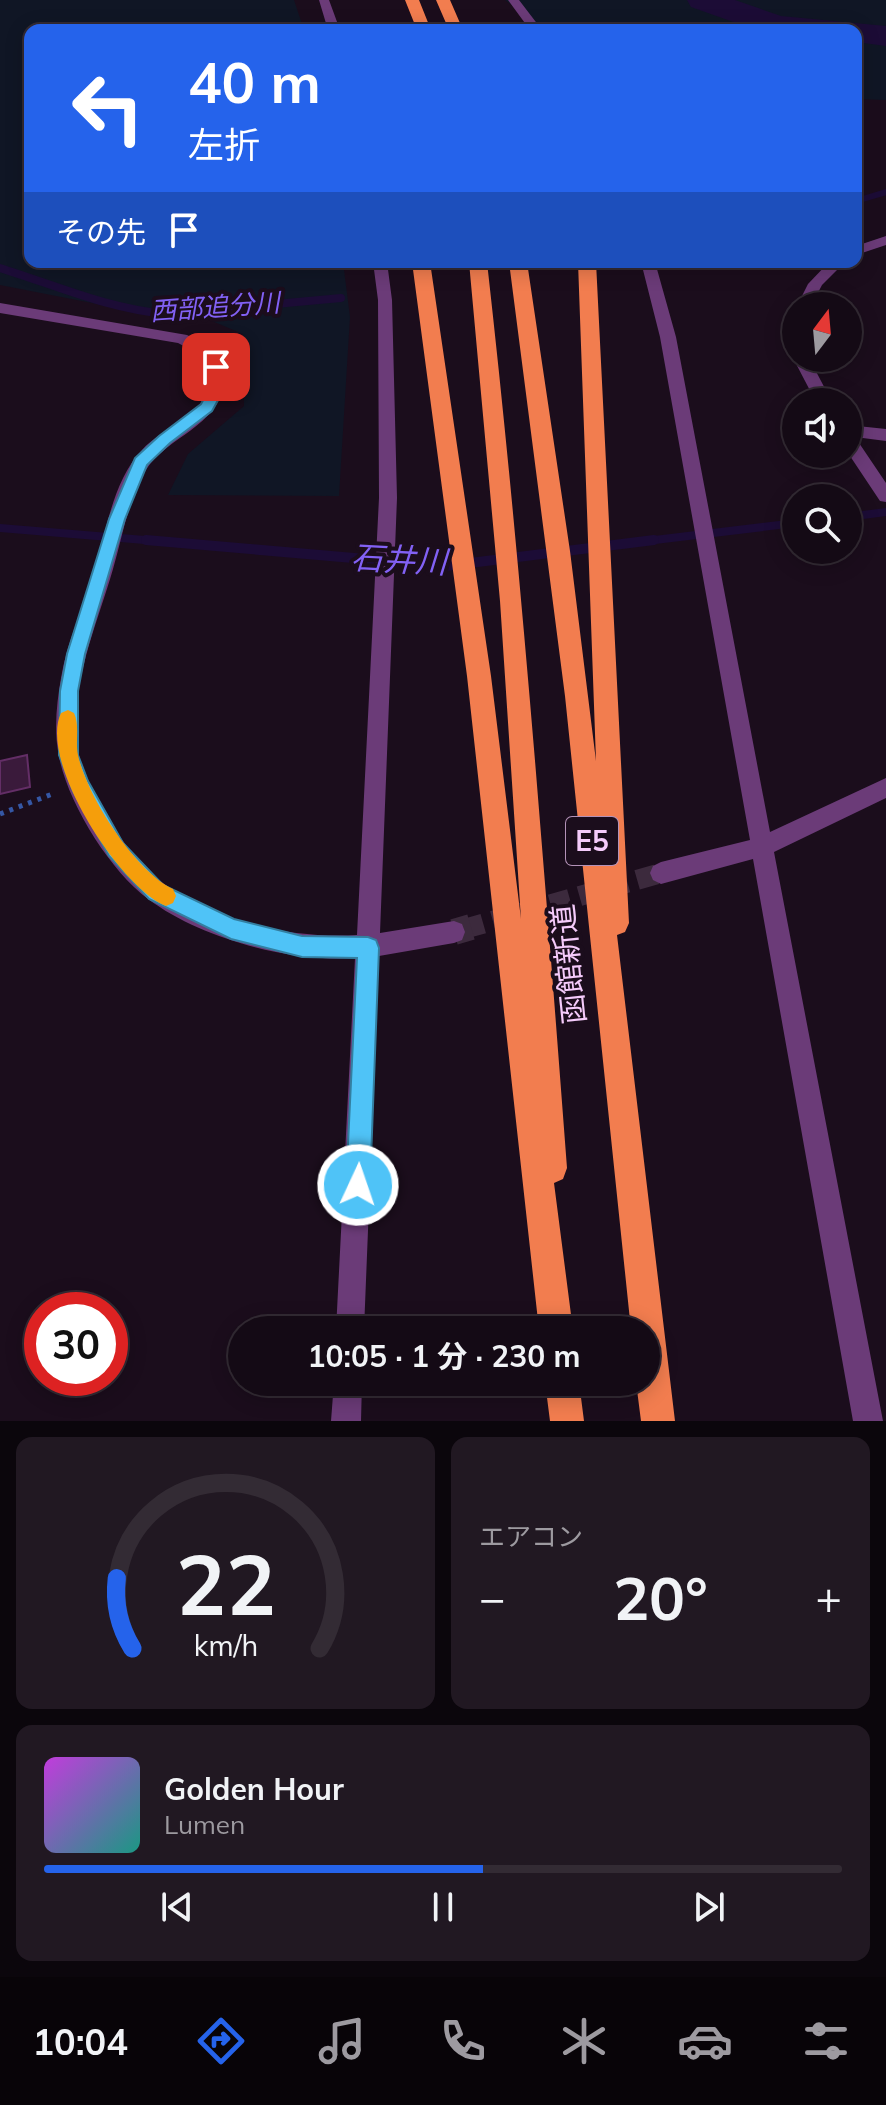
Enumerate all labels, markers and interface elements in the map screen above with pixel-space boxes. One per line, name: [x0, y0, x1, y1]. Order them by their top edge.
text: 40 m: [188, 47, 321, 117]
icon: left: [56, 56, 160, 160]
text: 左折: [188, 122, 260, 167]
icon: arrive: [162, 208, 206, 252]
text: その先: [56, 213, 146, 251]
water label: 西部追分川: [149, 285, 284, 327]
north arrow: [782, 292, 862, 372]
map controls: [782, 292, 862, 564]
pin: [182, 333, 250, 401]
icon: arrive: [194, 345, 238, 389]
button: sound: [782, 388, 862, 468]
button: search: [782, 484, 862, 564]
water label: 石井川: [350, 537, 451, 582]
road number: E5: [566, 817, 618, 865]
street label: 函館新道: [543, 902, 593, 1026]
position arrow: [316, 1143, 400, 1227]
speed limit sign: 30: [24, 1292, 128, 1396]
text: 10:05 · 1 分 · 230 m: [308, 1337, 580, 1375]
text: エアコン: [479, 1520, 583, 1553]
text: 22: [176, 1531, 275, 1636]
text: 20°: [613, 1560, 708, 1635]
text: −: [479, 1570, 505, 1625]
text: +: [816, 1570, 842, 1625]
text: km/h: [193, 1627, 258, 1663]
text: Golden Hour: [164, 1770, 344, 1808]
text: Lumen: [164, 1808, 245, 1841]
icon: previous: [155, 1885, 199, 1929]
icon: pause: [421, 1885, 465, 1929]
icon: next: [687, 1885, 731, 1929]
icon: directions: [193, 2013, 249, 2069]
icon: music: [314, 2013, 370, 2069]
icon: phone: [435, 2013, 491, 2069]
icon: climate: [556, 2013, 612, 2069]
icon: car: [677, 2013, 733, 2069]
icon: filters: [798, 2013, 854, 2069]
text: 10:04: [32, 2019, 128, 2064]

